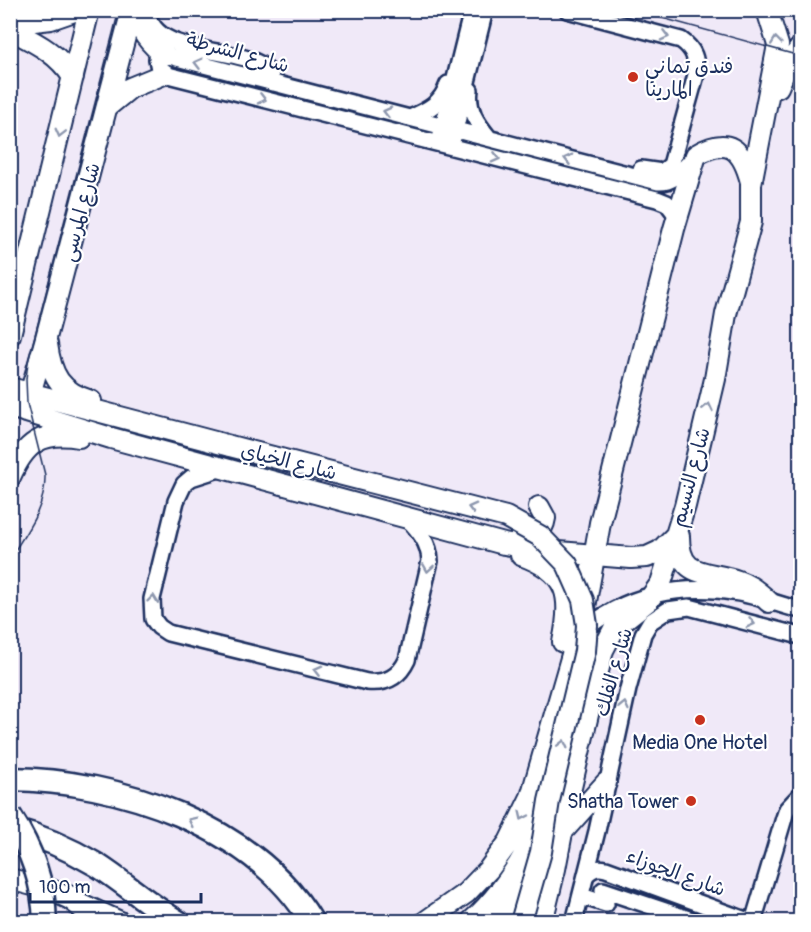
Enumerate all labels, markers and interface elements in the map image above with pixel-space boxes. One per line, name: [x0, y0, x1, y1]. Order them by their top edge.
street label: شارع الشرطة: [183, 27, 292, 79]
one-way arrow: [659, 28, 669, 41]
one-way arrow: [770, 36, 782, 45]
place label: فندق تماني المارينا: [645, 54, 733, 102]
one-way arrow: [193, 58, 203, 71]
marker: فندق تماني المارينا: [626, 70, 640, 84]
one-way arrow: [256, 91, 266, 104]
one-way arrow: [382, 107, 392, 120]
one-way arrow: [54, 128, 67, 138]
one-way arrow: [491, 150, 501, 163]
one-way arrow: [563, 154, 574, 166]
street label: شارع المرسى: [55, 160, 107, 265]
one-way arrow: [700, 403, 713, 413]
street label: شارع النسيم: [665, 425, 718, 530]
street label: شارع الخياي: [238, 438, 339, 487]
one-way arrow: [467, 503, 477, 516]
one-way arrow: [423, 563, 435, 573]
one-way arrow: [146, 595, 159, 604]
one-way arrow: [745, 616, 755, 628]
street label: شارع الفلك: [589, 625, 639, 720]
one-way arrow: [313, 664, 323, 677]
one-way arrow: [617, 701, 630, 711]
marker: Media One Hotel: [693, 713, 707, 727]
place label: Media One Hotel: [632, 730, 768, 755]
one-way arrow: [556, 740, 569, 750]
place label: Shatha Tower: [567, 789, 679, 814]
marker: Shatha Tower: [684, 794, 698, 808]
one-way arrow: [518, 809, 530, 820]
one-way arrow: [188, 817, 199, 829]
street label: شارع الجوزاء: [623, 843, 729, 903]
scale bar: [30, 866, 201, 904]
text: 100 m: [39, 876, 91, 899]

